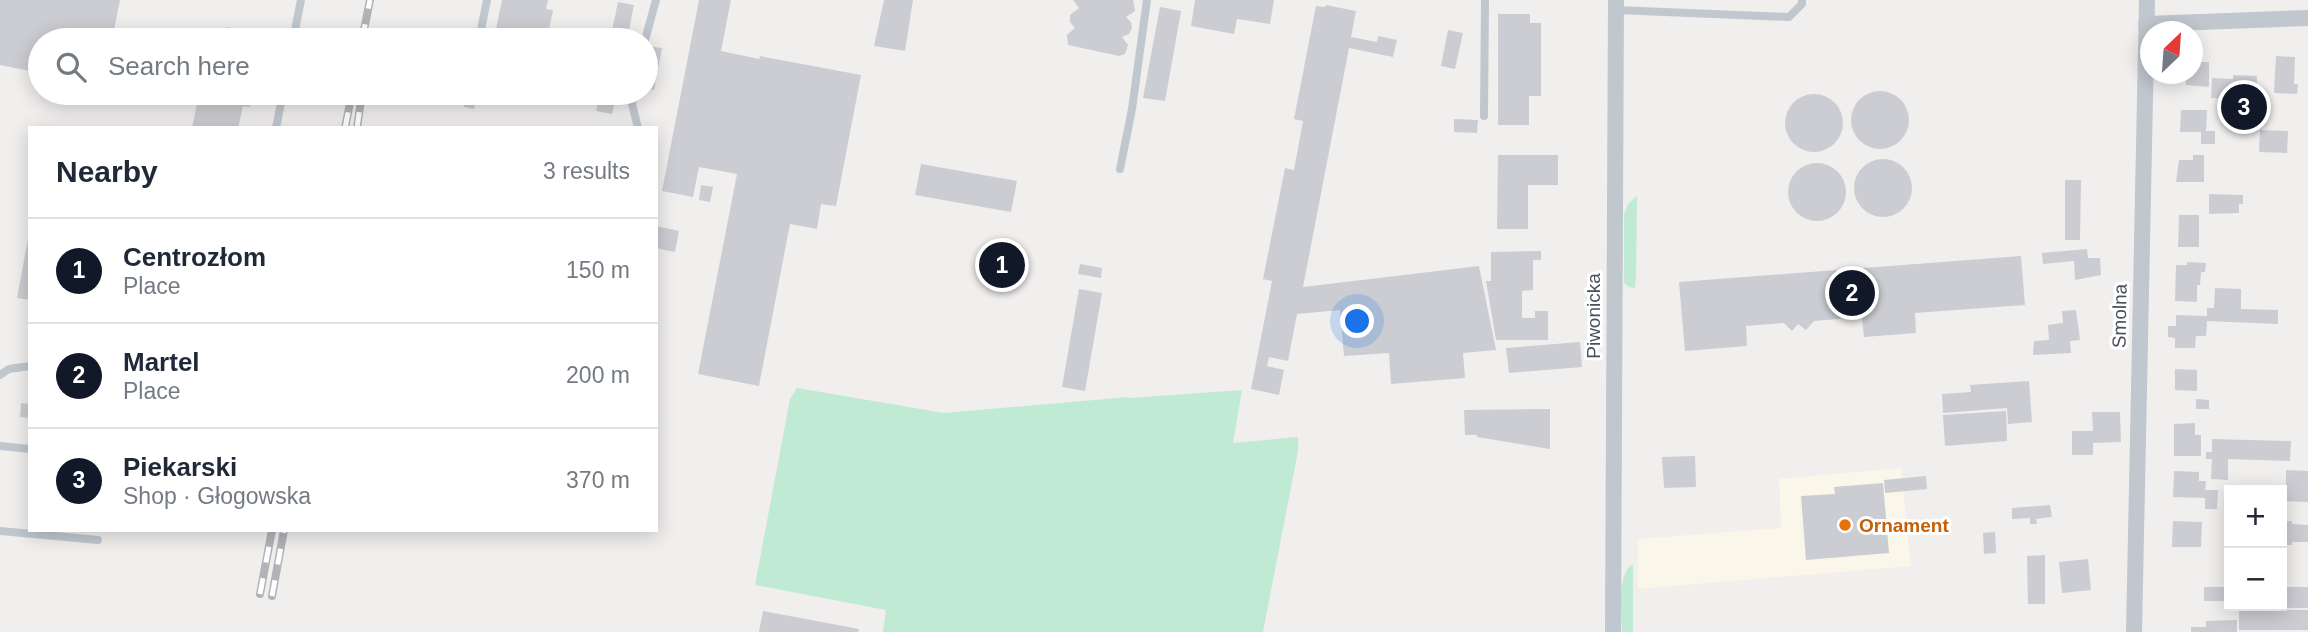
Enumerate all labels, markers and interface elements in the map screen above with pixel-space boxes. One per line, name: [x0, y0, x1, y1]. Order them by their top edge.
north arrow: [2140, 21, 2203, 84]
search box: [28, 28, 658, 105]
icon: search: [52, 48, 90, 86]
text: Search here: [108, 51, 250, 81]
pin: 3: [2221, 81, 2267, 133]
text: Nearby: [56, 155, 158, 188]
text: 3 results: [543, 158, 630, 184]
pin: 1: [979, 239, 1025, 291]
text: Centrozłom: [123, 242, 266, 272]
text: 1: [73, 257, 85, 283]
text: 150 m: [566, 257, 630, 283]
pin: 2: [1829, 267, 1875, 319]
text: Place: [123, 273, 181, 299]
street label: Piwonicka: [1583, 273, 1604, 359]
street label: Smolna: [2108, 283, 2131, 348]
your location: [1340, 304, 1374, 338]
text: Martel: [123, 347, 200, 377]
text: 2: [73, 362, 85, 388]
text: 200 m: [566, 362, 630, 388]
text: Place: [123, 378, 181, 404]
text: Piekarski: [123, 452, 237, 482]
text: 3: [73, 467, 85, 493]
text: 370 m: [566, 467, 630, 493]
text: Shop · Głogowska: [123, 483, 311, 509]
map controls: [2224, 485, 2287, 611]
button: +: [2224, 485, 2287, 548]
place label: Ornament: [1859, 515, 1949, 536]
marker: Ornament: [1837, 517, 1853, 533]
button: −: [2224, 548, 2287, 611]

